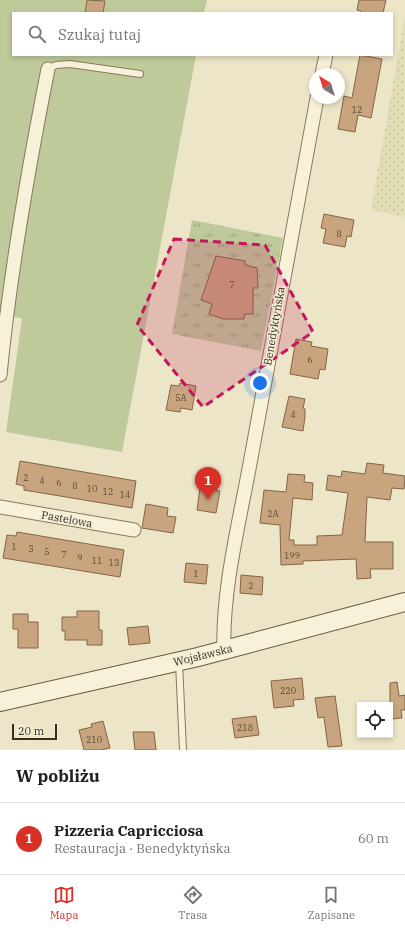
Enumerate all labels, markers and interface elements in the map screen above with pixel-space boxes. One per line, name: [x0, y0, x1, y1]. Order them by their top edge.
search box: [12, 12, 393, 56]
icon: search: [26, 23, 48, 45]
text: Szukaj tutaj: [58, 25, 141, 44]
north arrow: [309, 68, 345, 104]
house number: 12: [352, 104, 362, 115]
house number: 8: [336, 228, 342, 239]
house number: 7: [229, 279, 235, 290]
street label: Benedyktyńska: [260, 286, 288, 366]
house number: 6: [307, 354, 313, 365]
your location: [250, 373, 270, 393]
house number: 5A: [175, 392, 188, 403]
house number: 4: [290, 409, 296, 420]
pin: 1: [195, 467, 221, 500]
house number: 2: [23, 472, 29, 483]
house number: 4: [39, 475, 45, 486]
house number: 6: [56, 477, 62, 488]
house number: 8: [72, 480, 78, 491]
house number: 10: [87, 483, 97, 494]
house number: 12: [103, 486, 113, 497]
house number: 14: [120, 489, 130, 500]
street label: Pastelowa: [40, 508, 94, 530]
house number: 2A: [267, 508, 280, 519]
house number: 1: [11, 541, 17, 552]
house number: 3: [28, 543, 34, 554]
house number: 5: [44, 546, 50, 557]
house number: 7: [61, 549, 67, 560]
house number: 199: [284, 550, 300, 561]
house number: 9: [77, 552, 83, 563]
house number: 11: [92, 555, 102, 566]
house number: 13: [109, 557, 119, 568]
house number: 1: [193, 568, 199, 579]
house number: 2: [248, 580, 254, 591]
street label: Wojsławska: [172, 641, 234, 669]
house number: 220: [280, 685, 296, 696]
map controls: [357, 702, 393, 738]
button: locate: [357, 702, 393, 738]
scale bar: [12, 722, 57, 741]
house number: 218: [237, 722, 253, 733]
text: 20 m: [18, 724, 44, 738]
house number: 210: [86, 734, 102, 745]
text: W pobliżu: [16, 765, 100, 787]
text: Pizzeria Capricciosa: [54, 821, 204, 840]
text: 1: [25, 830, 33, 847]
text: 60 m: [358, 830, 389, 847]
text: Restauracja · Benedyktyńska: [54, 840, 231, 857]
tab: Mapa: [50, 884, 78, 922]
tab: Trasa: [178, 884, 208, 922]
tab: Zapisane: [308, 884, 355, 922]

